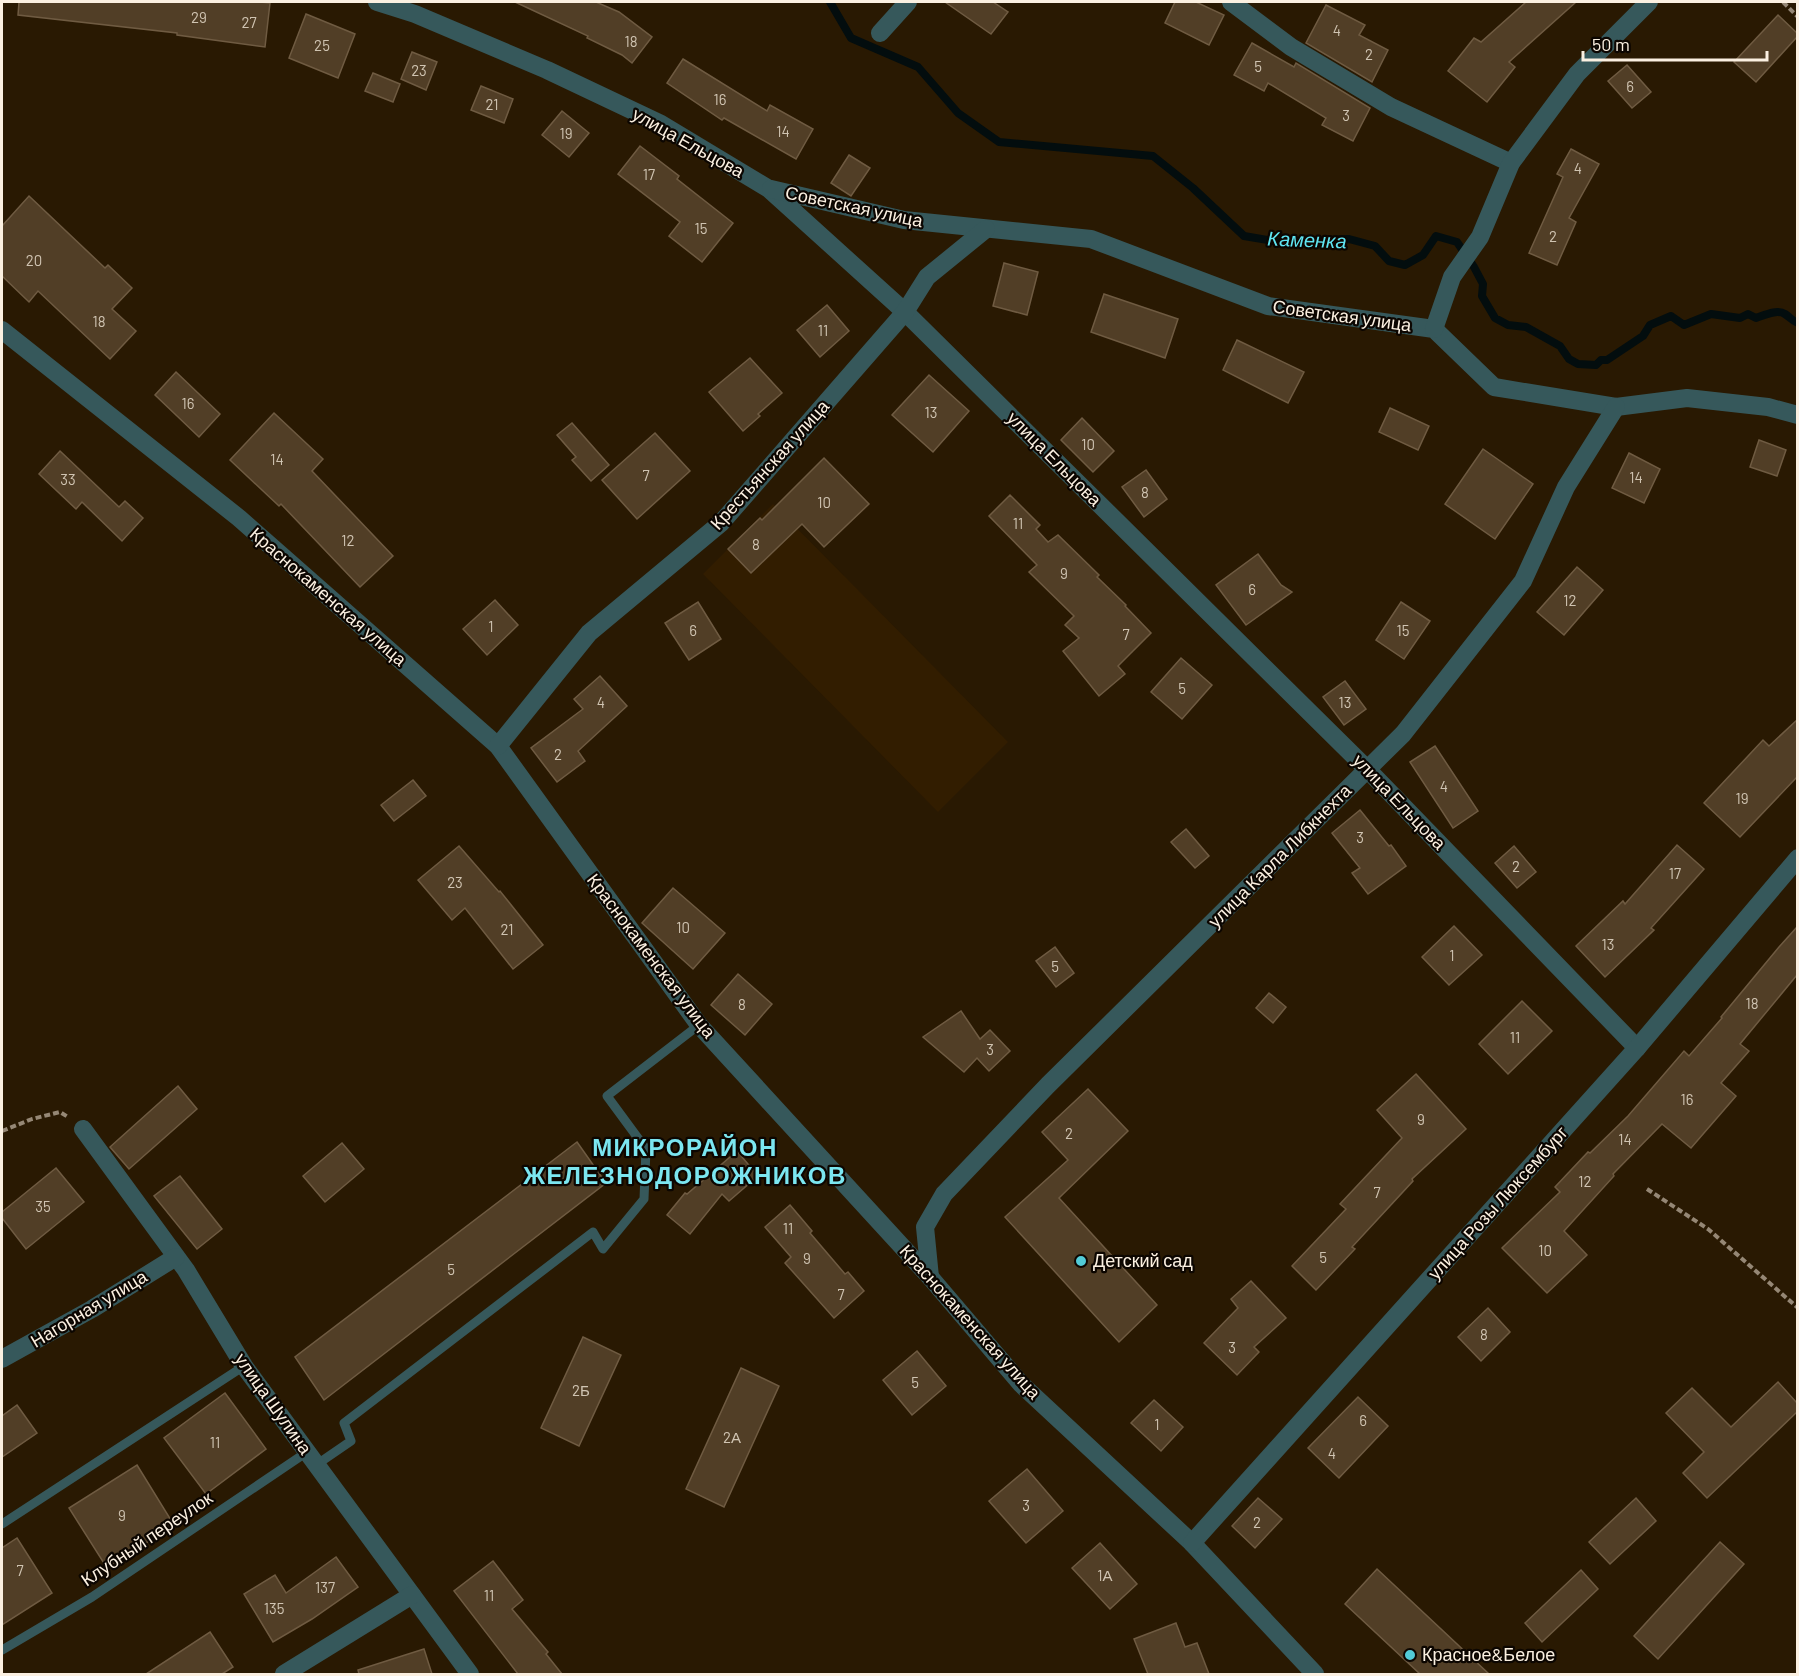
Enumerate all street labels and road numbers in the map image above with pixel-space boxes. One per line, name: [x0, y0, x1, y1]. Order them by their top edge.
street label: улица Ельцова: [629, 102, 749, 182]
street label: Советская улица: [783, 181, 926, 232]
street label: Советская улица: [1271, 294, 1414, 336]
street label: Крестьянская улица: [705, 394, 834, 534]
street label: улица Ельцова: [1003, 407, 1107, 511]
street label: Краснокаменская улица: [246, 522, 412, 671]
street label: улица Ельцова: [1349, 749, 1452, 854]
street label: улица Карла Либкнехта: [1203, 778, 1356, 932]
street label: Краснокаменская улица: [583, 869, 721, 1043]
street label: улица Розы Люксембург: [1423, 1121, 1572, 1284]
street label: Краснокаменская улица: [896, 1240, 1047, 1404]
street label: Нагорная улица: [26, 1264, 152, 1352]
street label: улица Шулина: [231, 1348, 317, 1459]
street label: Клубный переулок: [77, 1486, 216, 1590]

